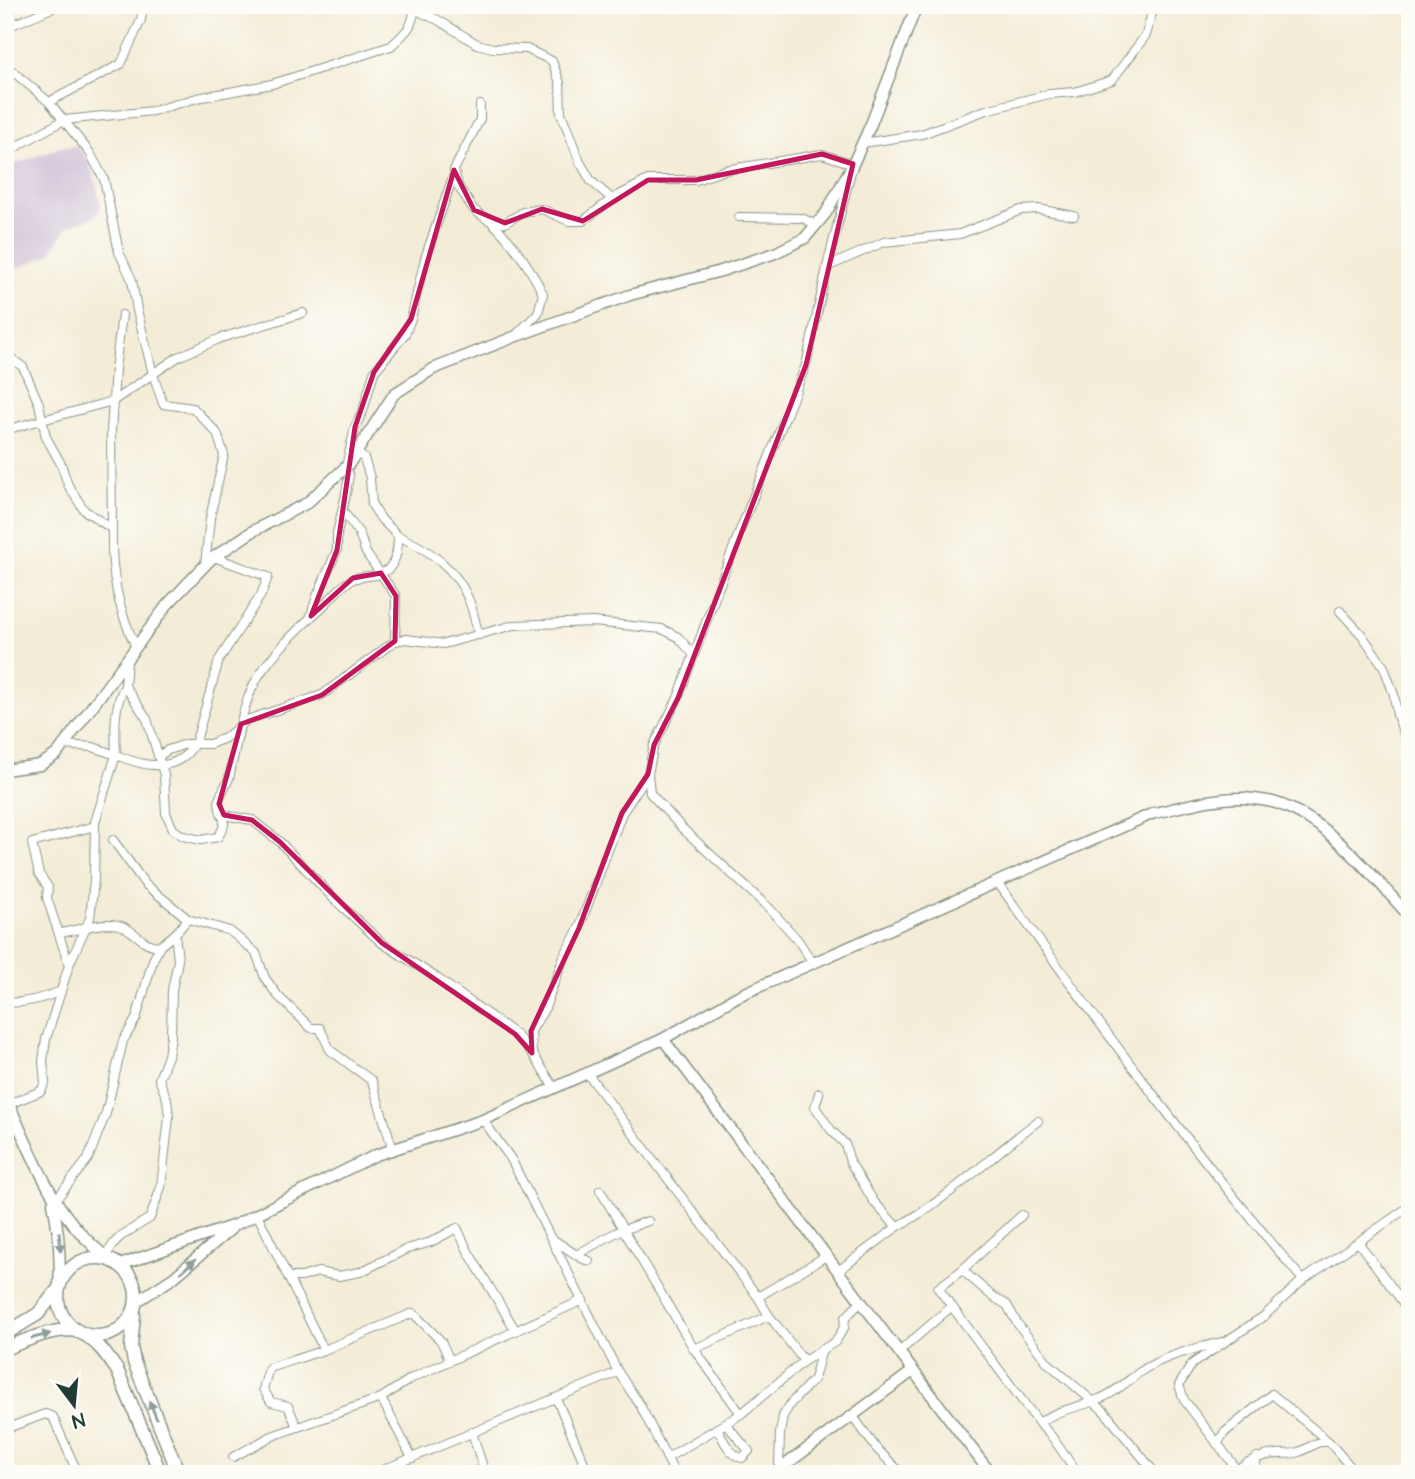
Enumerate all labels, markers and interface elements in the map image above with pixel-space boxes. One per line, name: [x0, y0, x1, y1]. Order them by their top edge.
one-way arrow: [55, 1231, 66, 1253]
one-way arrow: [179, 1259, 196, 1274]
one-way arrow: [30, 1330, 52, 1341]
north arrow: [38, 1370, 108, 1440]
one-way arrow: [148, 1400, 159, 1421]
text: N: [69, 1405, 88, 1435]

